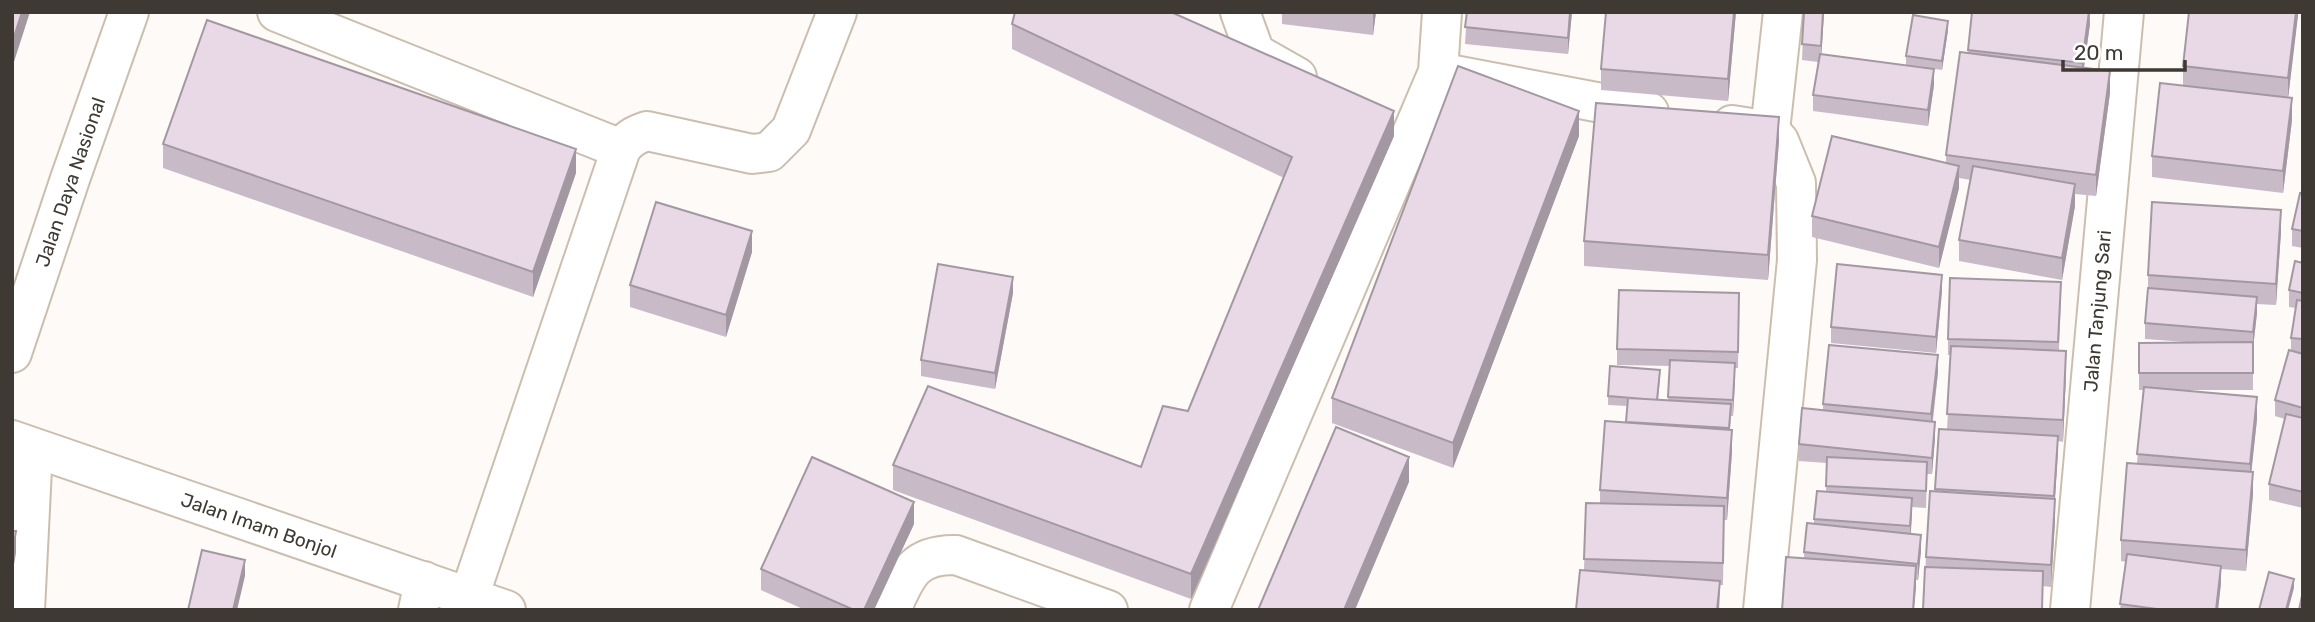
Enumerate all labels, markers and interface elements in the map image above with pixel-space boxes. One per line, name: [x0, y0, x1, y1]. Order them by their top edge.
scale bar: [2063, 28, 2186, 72]
text: 20 m: [2074, 40, 2123, 65]
street label: Jalan Daya Nasional: [31, 94, 110, 270]
street label: Jalan Tanjung Sari: [2079, 229, 2116, 393]
street label: Jalan Imam Bonjol: [178, 488, 340, 563]

